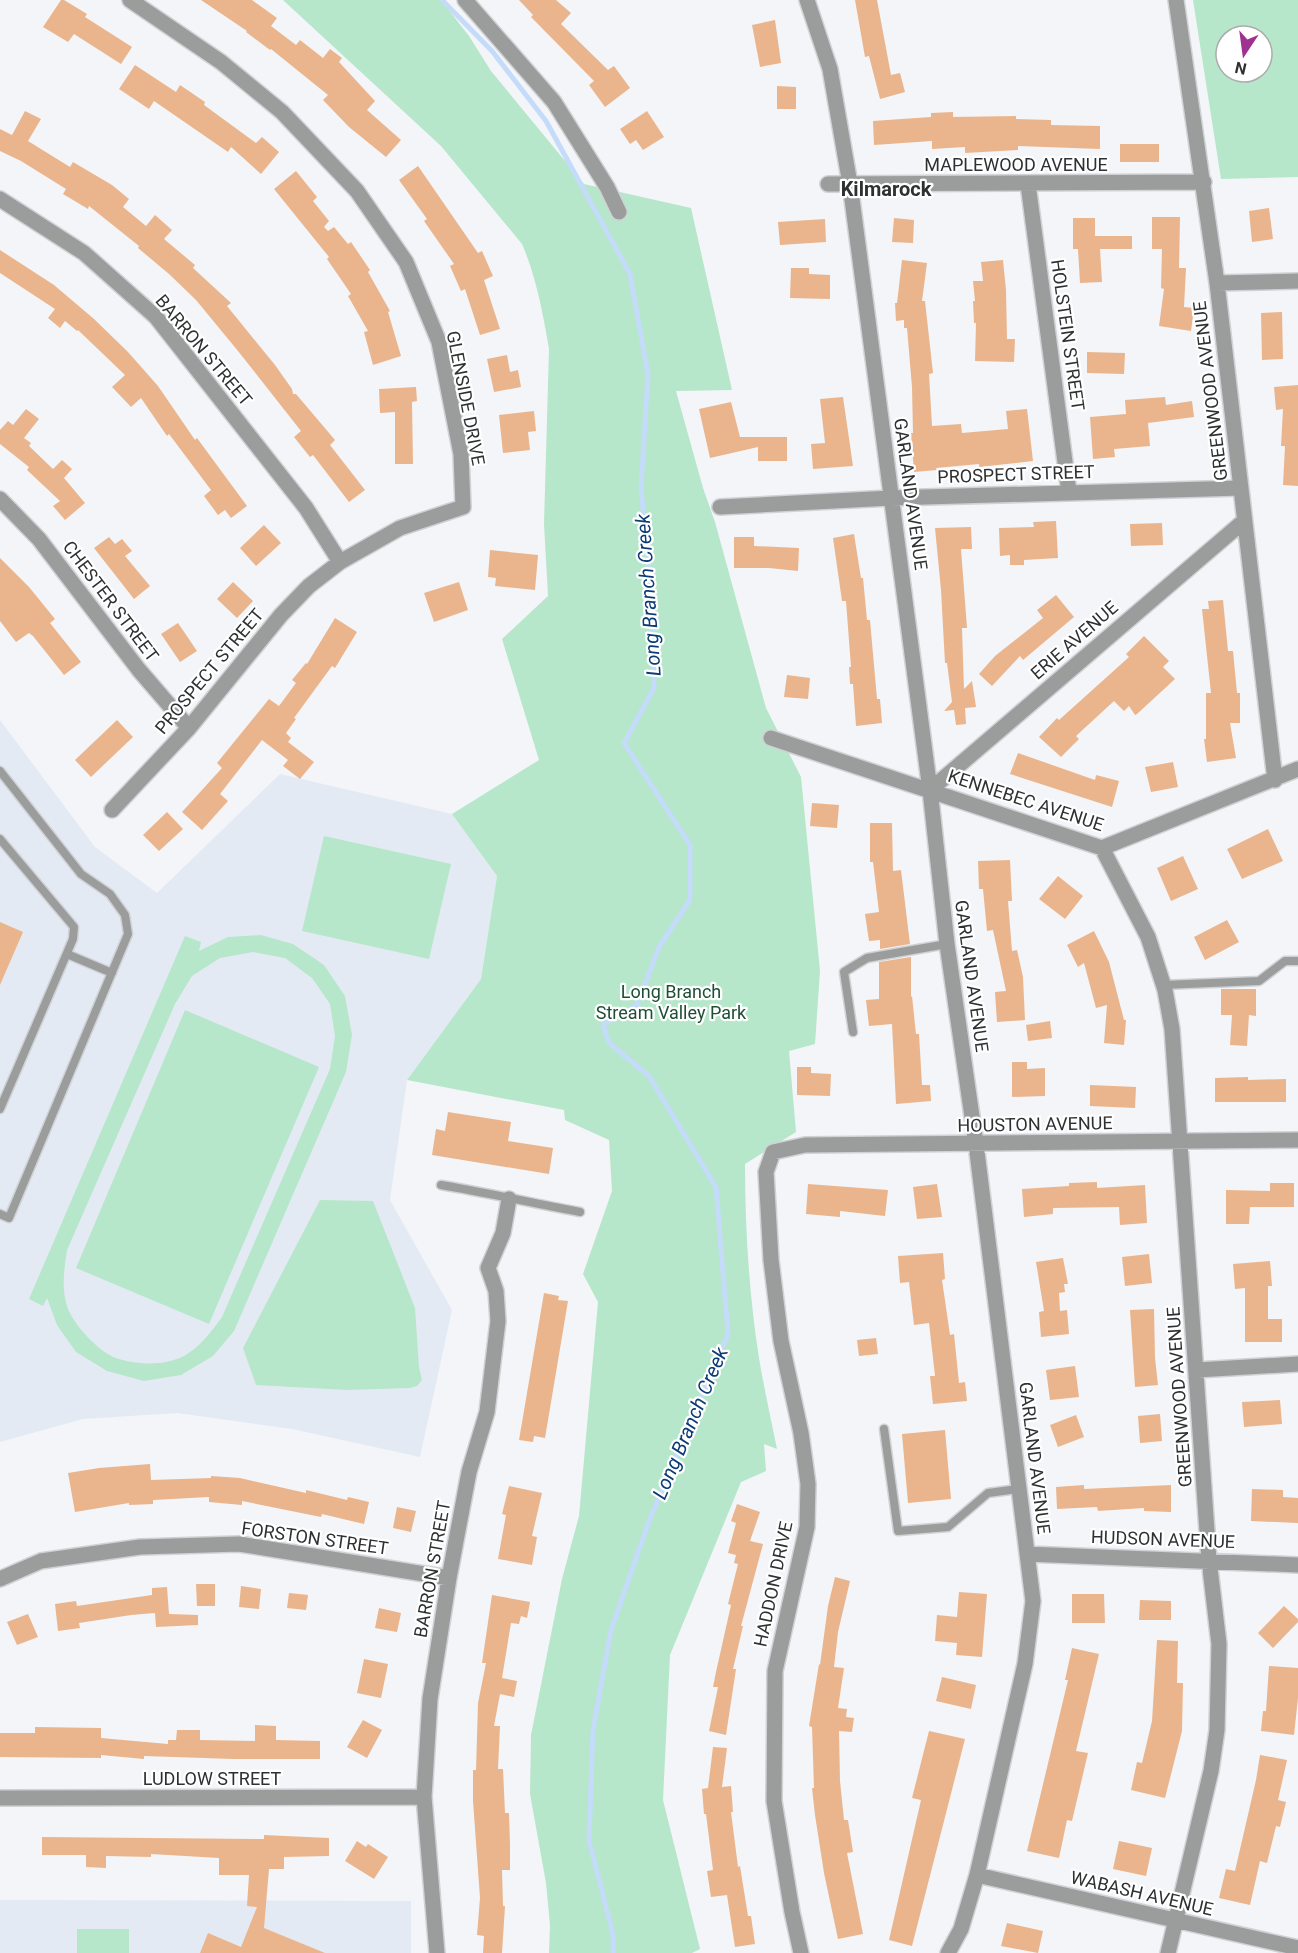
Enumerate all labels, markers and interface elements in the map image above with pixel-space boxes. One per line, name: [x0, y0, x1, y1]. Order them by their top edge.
north arrow: [1214, 24, 1274, 84]
text: N: [1233, 58, 1248, 79]
street label: MAPLEWOOD AVENUE: [924, 154, 1108, 175]
district label: Kilmarock: [841, 177, 932, 201]
street label: HOLSTEIN STREET: [1047, 258, 1089, 412]
street label: BARRON STREET: [151, 290, 257, 410]
street label: GREENWOOD AVENUE: [1189, 300, 1231, 482]
street label: GLENSIDE DRIVE: [443, 329, 489, 467]
street label: GARLAND AVENUE: [890, 417, 932, 571]
street label: PROSPECT STREET: [937, 461, 1095, 487]
water label: Long Branch Creek: [630, 512, 666, 677]
street label: CHESTER STREET: [59, 536, 163, 666]
street label: ERIE AVENUE: [1026, 597, 1122, 683]
street label: PROSPECT STREET: [150, 604, 268, 738]
street label: KENNEBEC AVENUE: [945, 765, 1107, 835]
street label: GARLAND AVENUE: [951, 899, 993, 1053]
park label: Long Branch Stream Valley Park: [596, 981, 747, 1023]
street label: HOUSTON AVENUE: [957, 1112, 1113, 1136]
street label: GREENWOOD AVENUE: [1162, 1306, 1196, 1488]
water label: Long Branch Creek: [647, 1342, 733, 1503]
street label: GARLAND AVENUE: [1015, 1381, 1055, 1535]
street label: BARRON STREET: [410, 1499, 454, 1639]
street label: FORSTON STREET: [240, 1517, 390, 1559]
street label: HADDON DRIVE: [749, 1519, 797, 1649]
street label: HUDSON AVENUE: [1091, 1526, 1235, 1552]
street label: LUDLOW STREET: [143, 1768, 282, 1789]
street label: WABASH AVENUE: [1069, 1866, 1215, 1920]

